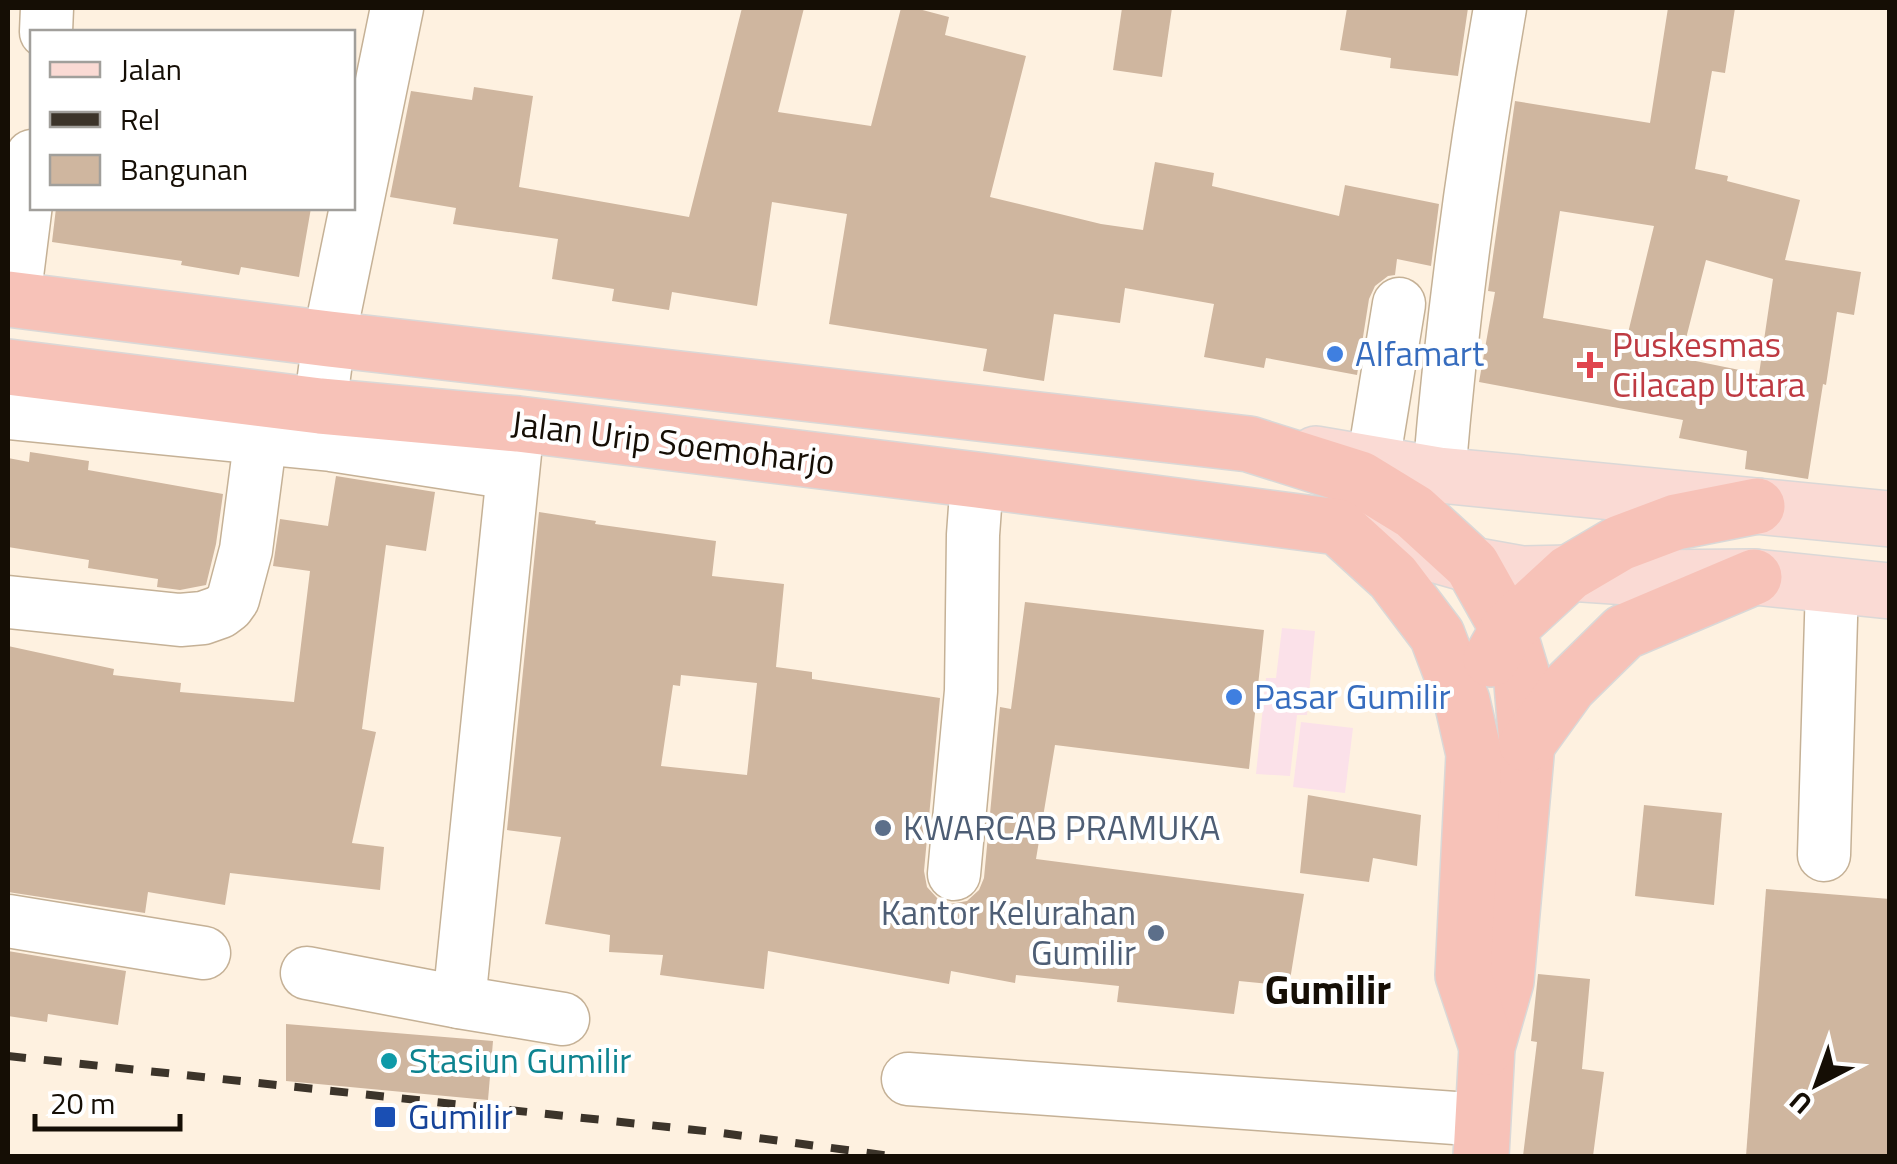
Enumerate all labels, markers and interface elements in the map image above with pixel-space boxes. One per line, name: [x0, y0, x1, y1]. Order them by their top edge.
legend: [30, 30, 355, 210]
text: Jalan: [120, 46, 182, 92]
text: Rel: [120, 96, 160, 142]
text: Bangunan: [120, 146, 248, 192]
place label: Puskesmas Cilacap Utara: [1612, 317, 1805, 411]
place label: Alfamart: [1355, 326, 1484, 380]
marker: Alfamart: [1324, 343, 1346, 365]
marker: Puskesmas Cilacap Utara: [1577, 352, 1603, 378]
street label: Jalan Urip Soemoharjo: [508, 395, 838, 489]
place label: Pasar Gumilir: [1254, 669, 1451, 723]
marker: Pasar Gumilir: [1223, 686, 1245, 708]
place label: KWARCAB PRAMUKA: [903, 800, 1221, 854]
marker: KWARCAB PRAMUKA: [872, 817, 894, 839]
place label: Kantor Kelurahan Gumilir: [881, 885, 1136, 979]
marker: Kantor Kelurahan Gumilir: [1145, 922, 1167, 944]
district label: Gumilir: [1265, 959, 1391, 1020]
place label: Stasiun Gumilir: [409, 1033, 631, 1087]
north arrow: [1767, 1034, 1867, 1134]
marker: Stasiun Gumilir: [378, 1050, 400, 1072]
scale bar: [35, 1069, 180, 1131]
text: 20 m: [50, 1080, 115, 1126]
text: U: [1779, 1081, 1821, 1125]
place label: Gumilir: [408, 1089, 513, 1143]
marker: Gumilir: [372, 1104, 398, 1130]

